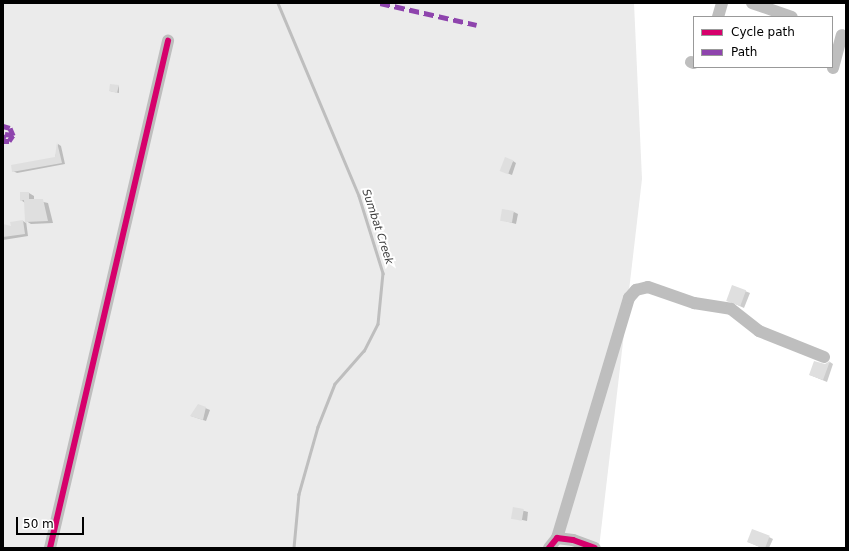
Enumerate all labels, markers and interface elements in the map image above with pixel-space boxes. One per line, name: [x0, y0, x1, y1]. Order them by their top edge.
legend: [693, 16, 833, 68]
text: Cycle path: [731, 25, 795, 39]
text: Path: [731, 45, 757, 59]
water label: Sumbat Creek: [359, 188, 395, 266]
scale bar: [18, 509, 86, 535]
text: 50 m: [23, 517, 54, 531]

